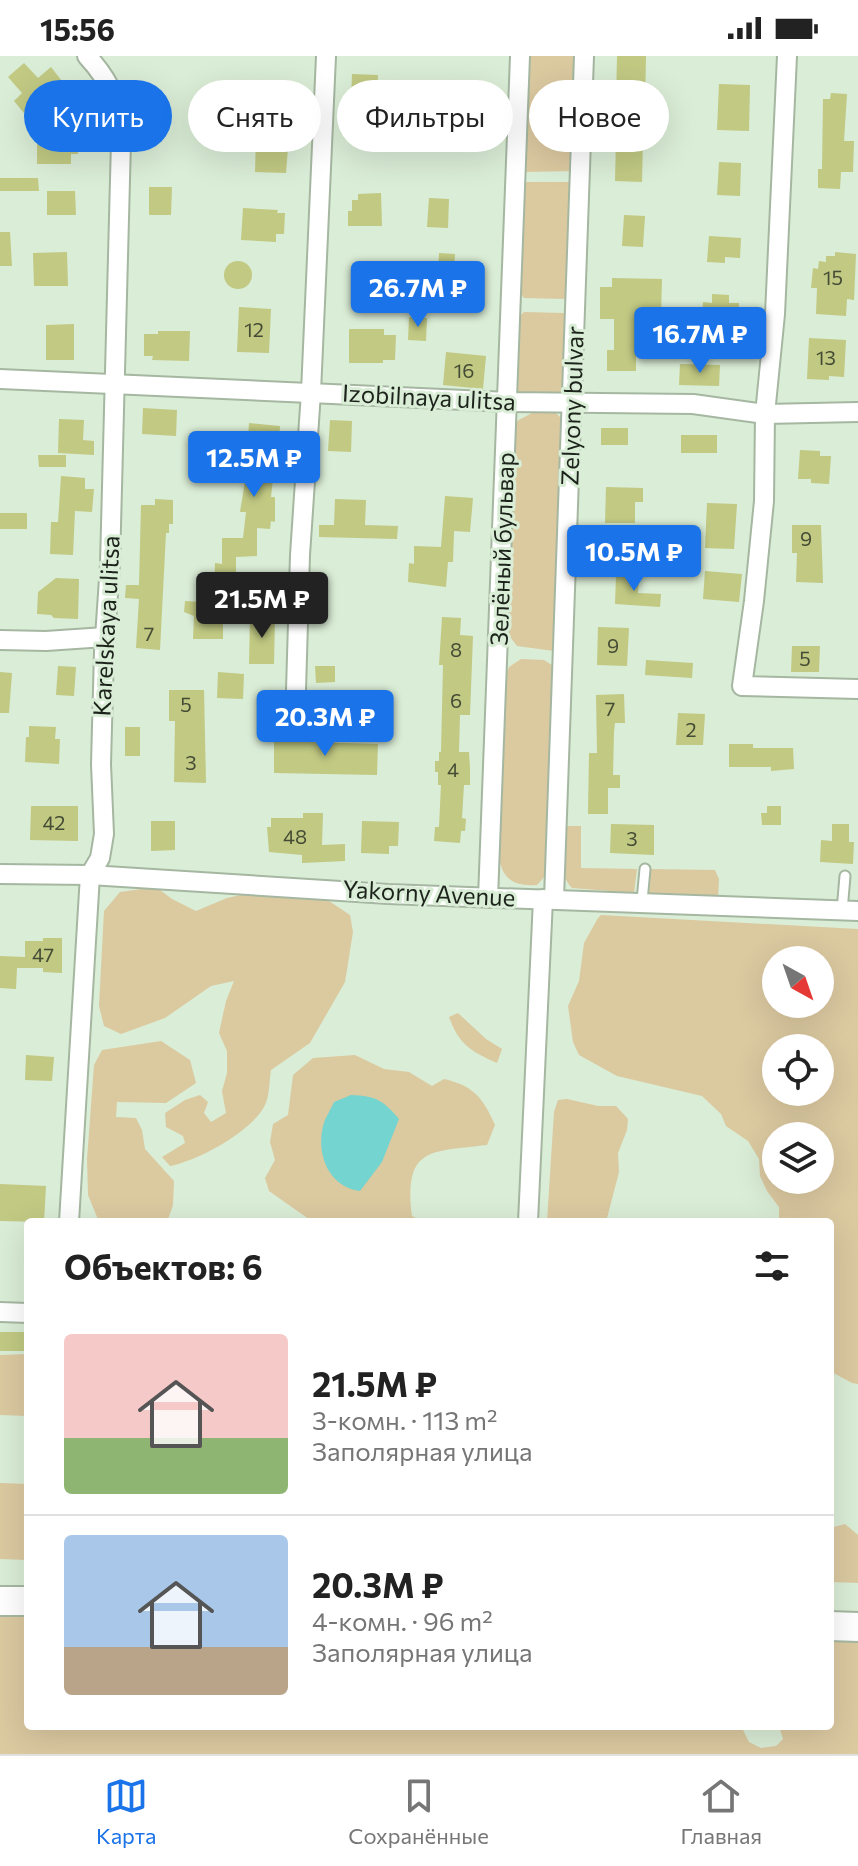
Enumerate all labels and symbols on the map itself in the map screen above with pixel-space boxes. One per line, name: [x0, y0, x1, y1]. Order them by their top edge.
pin: 26.7M ₽: [344, 261, 492, 329]
house number: 15: [823, 265, 843, 289]
pin: 16.7M ₽: [626, 307, 774, 375]
house number: 12: [244, 317, 264, 341]
street label: Zelyony bulvar: [554, 325, 589, 486]
house number: 13: [816, 345, 836, 369]
house number: 16: [454, 358, 474, 382]
street label: Izobilnaya ulitsa: [342, 377, 517, 416]
pin: 12.5M ₽: [180, 431, 328, 499]
street label: Зелёный бульвар: [484, 452, 519, 646]
pin: 10.5M ₽: [560, 525, 708, 593]
house number: 9: [800, 526, 812, 550]
street label: Karelskaya ulitsa: [86, 535, 125, 717]
pin: 21.5M ₽: [188, 572, 336, 640]
house number: 7: [144, 621, 154, 645]
house number: 9: [607, 633, 619, 657]
house number: 8: [450, 637, 462, 661]
house number: 5: [799, 646, 811, 670]
house number: 6: [450, 688, 462, 712]
pin: 20.3M ₽: [251, 690, 399, 758]
house number: 5: [180, 692, 192, 716]
house number: 7: [605, 696, 615, 720]
house number: 2: [685, 717, 697, 741]
house number: 3: [185, 750, 197, 774]
house number: 4: [447, 757, 459, 781]
house number: 42: [43, 810, 65, 834]
house number: 48: [283, 824, 307, 848]
house number: 3: [626, 826, 638, 850]
street label: Yakorny Avenue: [342, 874, 516, 912]
house number: 47: [32, 942, 54, 966]
north arrow: [762, 946, 834, 1018]

